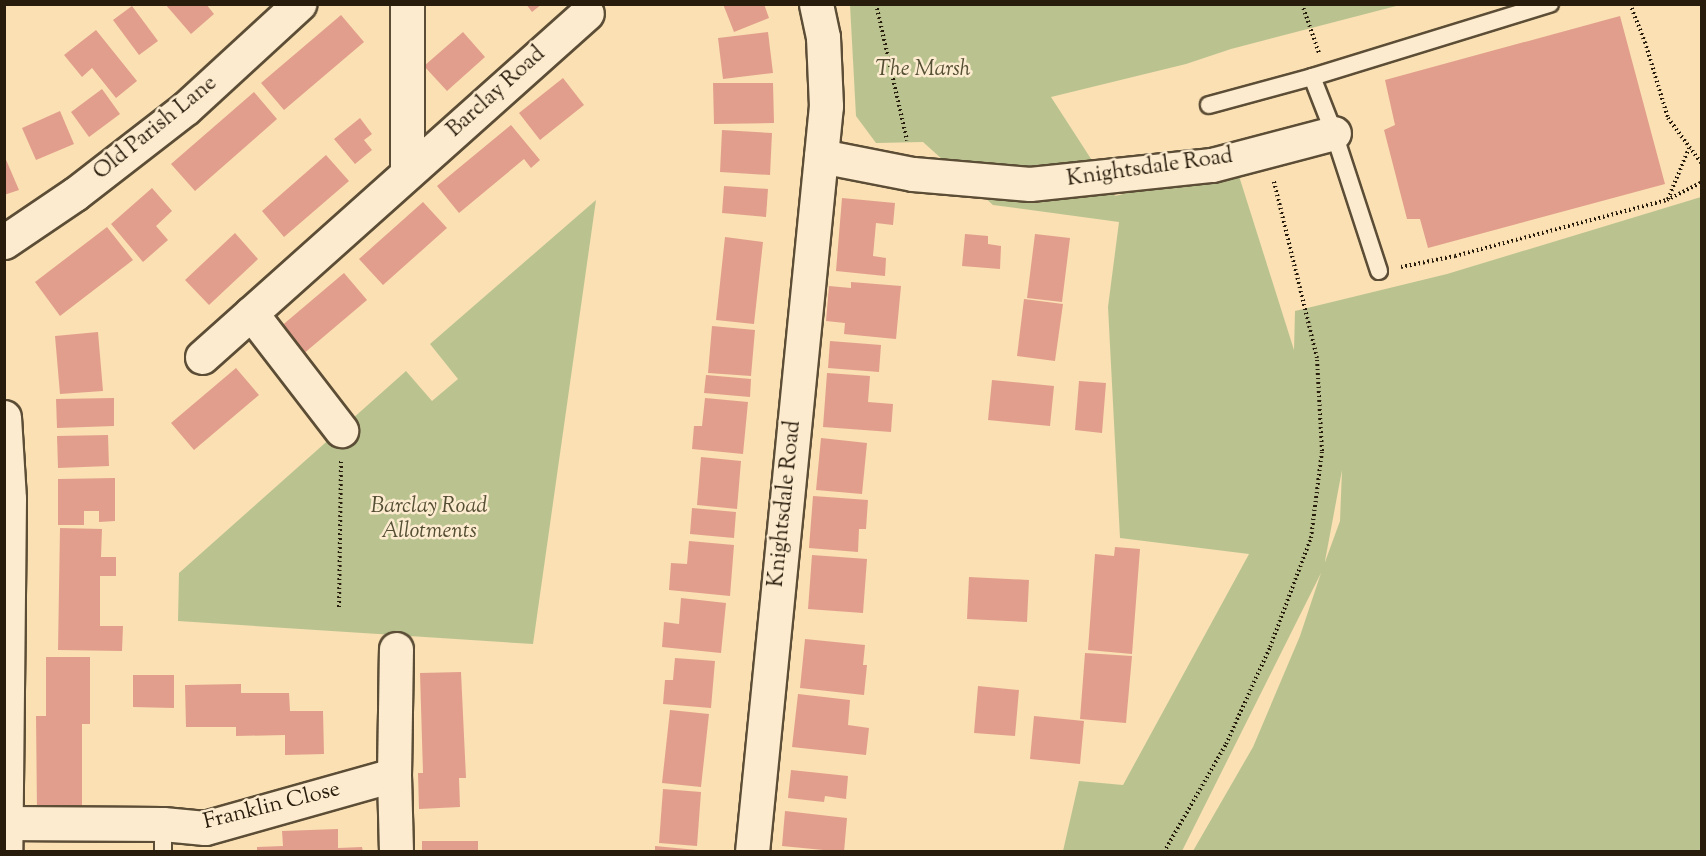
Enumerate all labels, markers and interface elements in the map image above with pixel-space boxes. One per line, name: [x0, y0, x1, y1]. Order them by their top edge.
street label: Barclay Road: [443, 42, 551, 144]
park label: The Marsh: [876, 58, 970, 84]
street label: Old Parish Lane: [89, 71, 223, 187]
street label: Knightsdale Road: [1065, 144, 1235, 194]
street label: Knightsdale Road: [764, 419, 808, 589]
park label: Barclay Road Allotments: [371, 494, 487, 546]
street label: Franklin Close: [201, 777, 343, 837]

